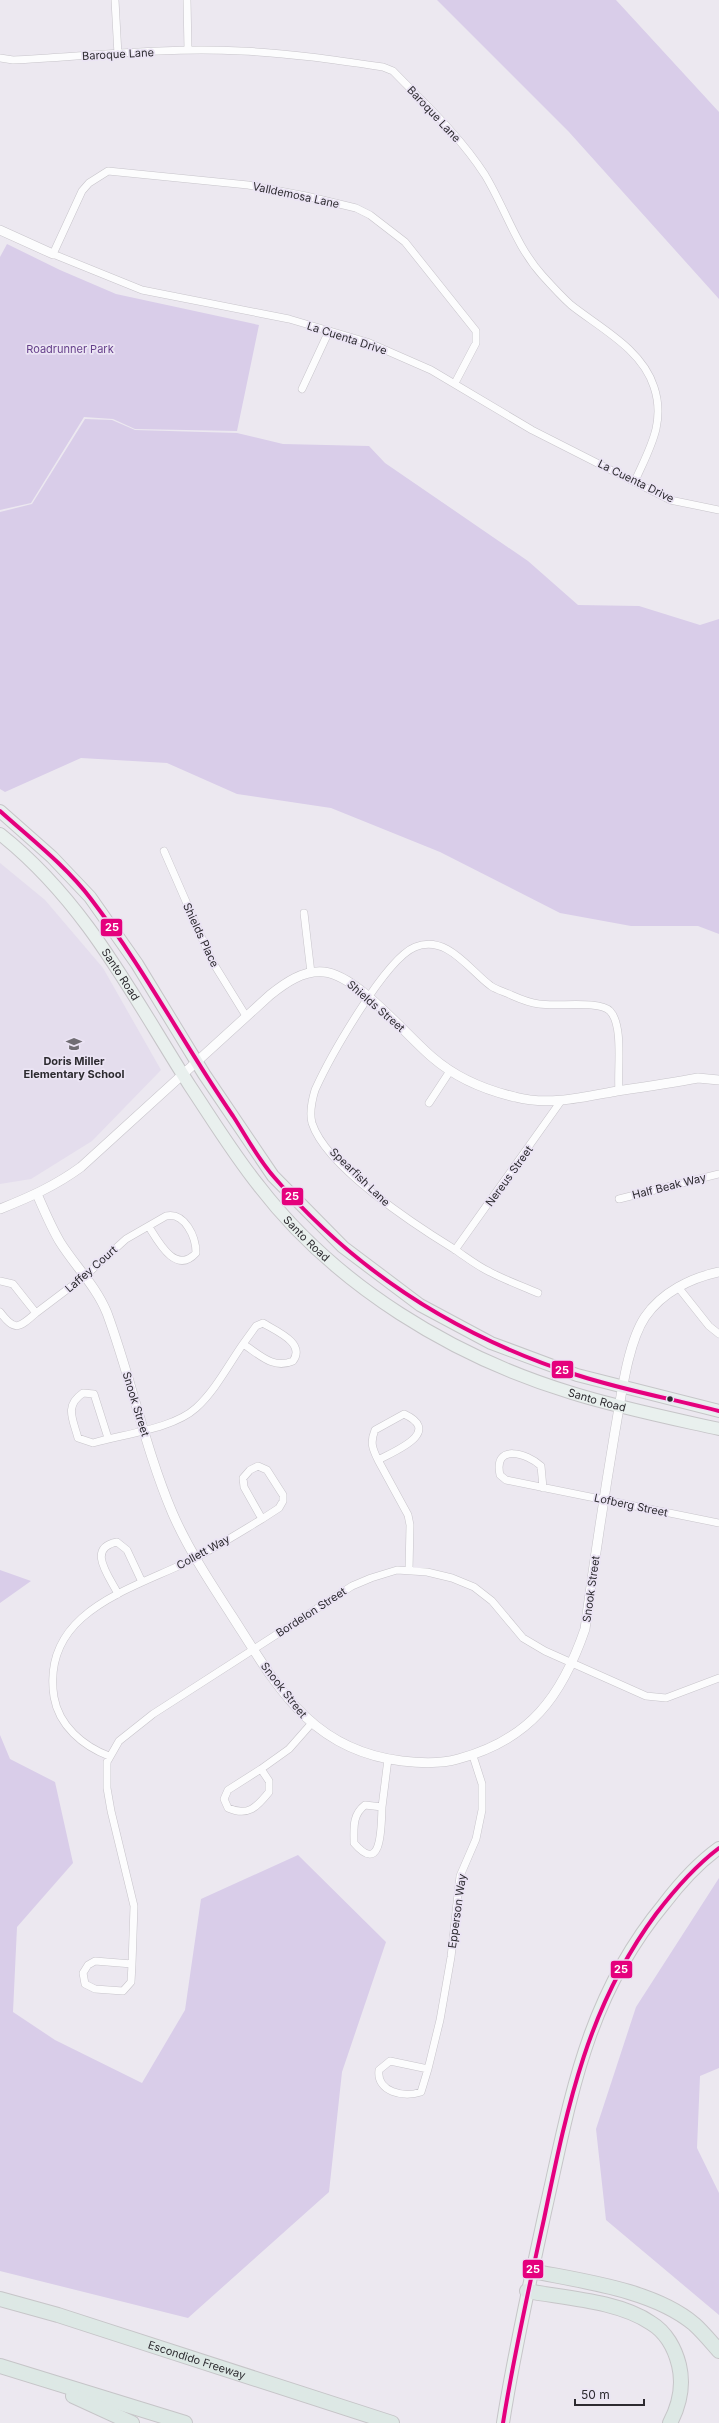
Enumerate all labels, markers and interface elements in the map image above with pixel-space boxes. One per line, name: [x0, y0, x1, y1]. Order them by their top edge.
street label: Baroque Lane: [82, 45, 154, 63]
street label: Baroque Lane: [404, 83, 464, 145]
street label: Valldemosa Lane: [251, 179, 341, 211]
street label: La Cuenta Drive: [305, 318, 389, 358]
park label: Roadrunner Park: [26, 342, 114, 356]
street label: La Cuenta Drive: [596, 456, 676, 506]
street label: Shields Place: [180, 901, 222, 969]
line badge: 25: [100, 918, 123, 937]
text: 25: [105, 920, 119, 934]
street label: Santo Road: [98, 946, 143, 1003]
street label: Shields Street: [344, 977, 408, 1035]
school or university icon: Doris Miller Elementary School: [65, 1035, 83, 1053]
place label: Doris Miller Elementary School: [24, 1054, 125, 1081]
street label: Nereus Street: [482, 1143, 536, 1209]
street label: Spearfish Lane: [327, 1145, 393, 1209]
street label: Half Beak Way: [631, 1170, 707, 1202]
line badge: 25: [281, 1187, 304, 1206]
text: 25: [285, 1189, 299, 1203]
street label: Santo Road: [280, 1213, 333, 1265]
street label: Laffey Court: [62, 1242, 120, 1295]
line badge: 25: [551, 1360, 574, 1379]
text: 25: [555, 1363, 569, 1377]
street label: Snook Street: [120, 1370, 153, 1438]
street label: Santo Road: [566, 1385, 627, 1415]
unlabelled marker: [665, 1394, 675, 1404]
street label: Lofberg Street: [593, 1490, 669, 1520]
street label: Collett Way: [174, 1532, 232, 1572]
street label: Snook Street: [579, 1554, 603, 1623]
street label: Bordelon Street: [273, 1584, 349, 1640]
street label: Snook Street: [258, 1659, 310, 1721]
street label: Epperson Way: [445, 1873, 469, 1949]
line badge: 25: [610, 1960, 633, 1979]
text: 25: [614, 1962, 628, 1976]
line badge: 25: [522, 2259, 544, 2279]
text: 25: [526, 2262, 540, 2276]
street label: Escondido Freeway: [146, 2338, 247, 2382]
scale bar: [575, 2381, 644, 2407]
text: 50 m: [581, 2387, 610, 2402]

